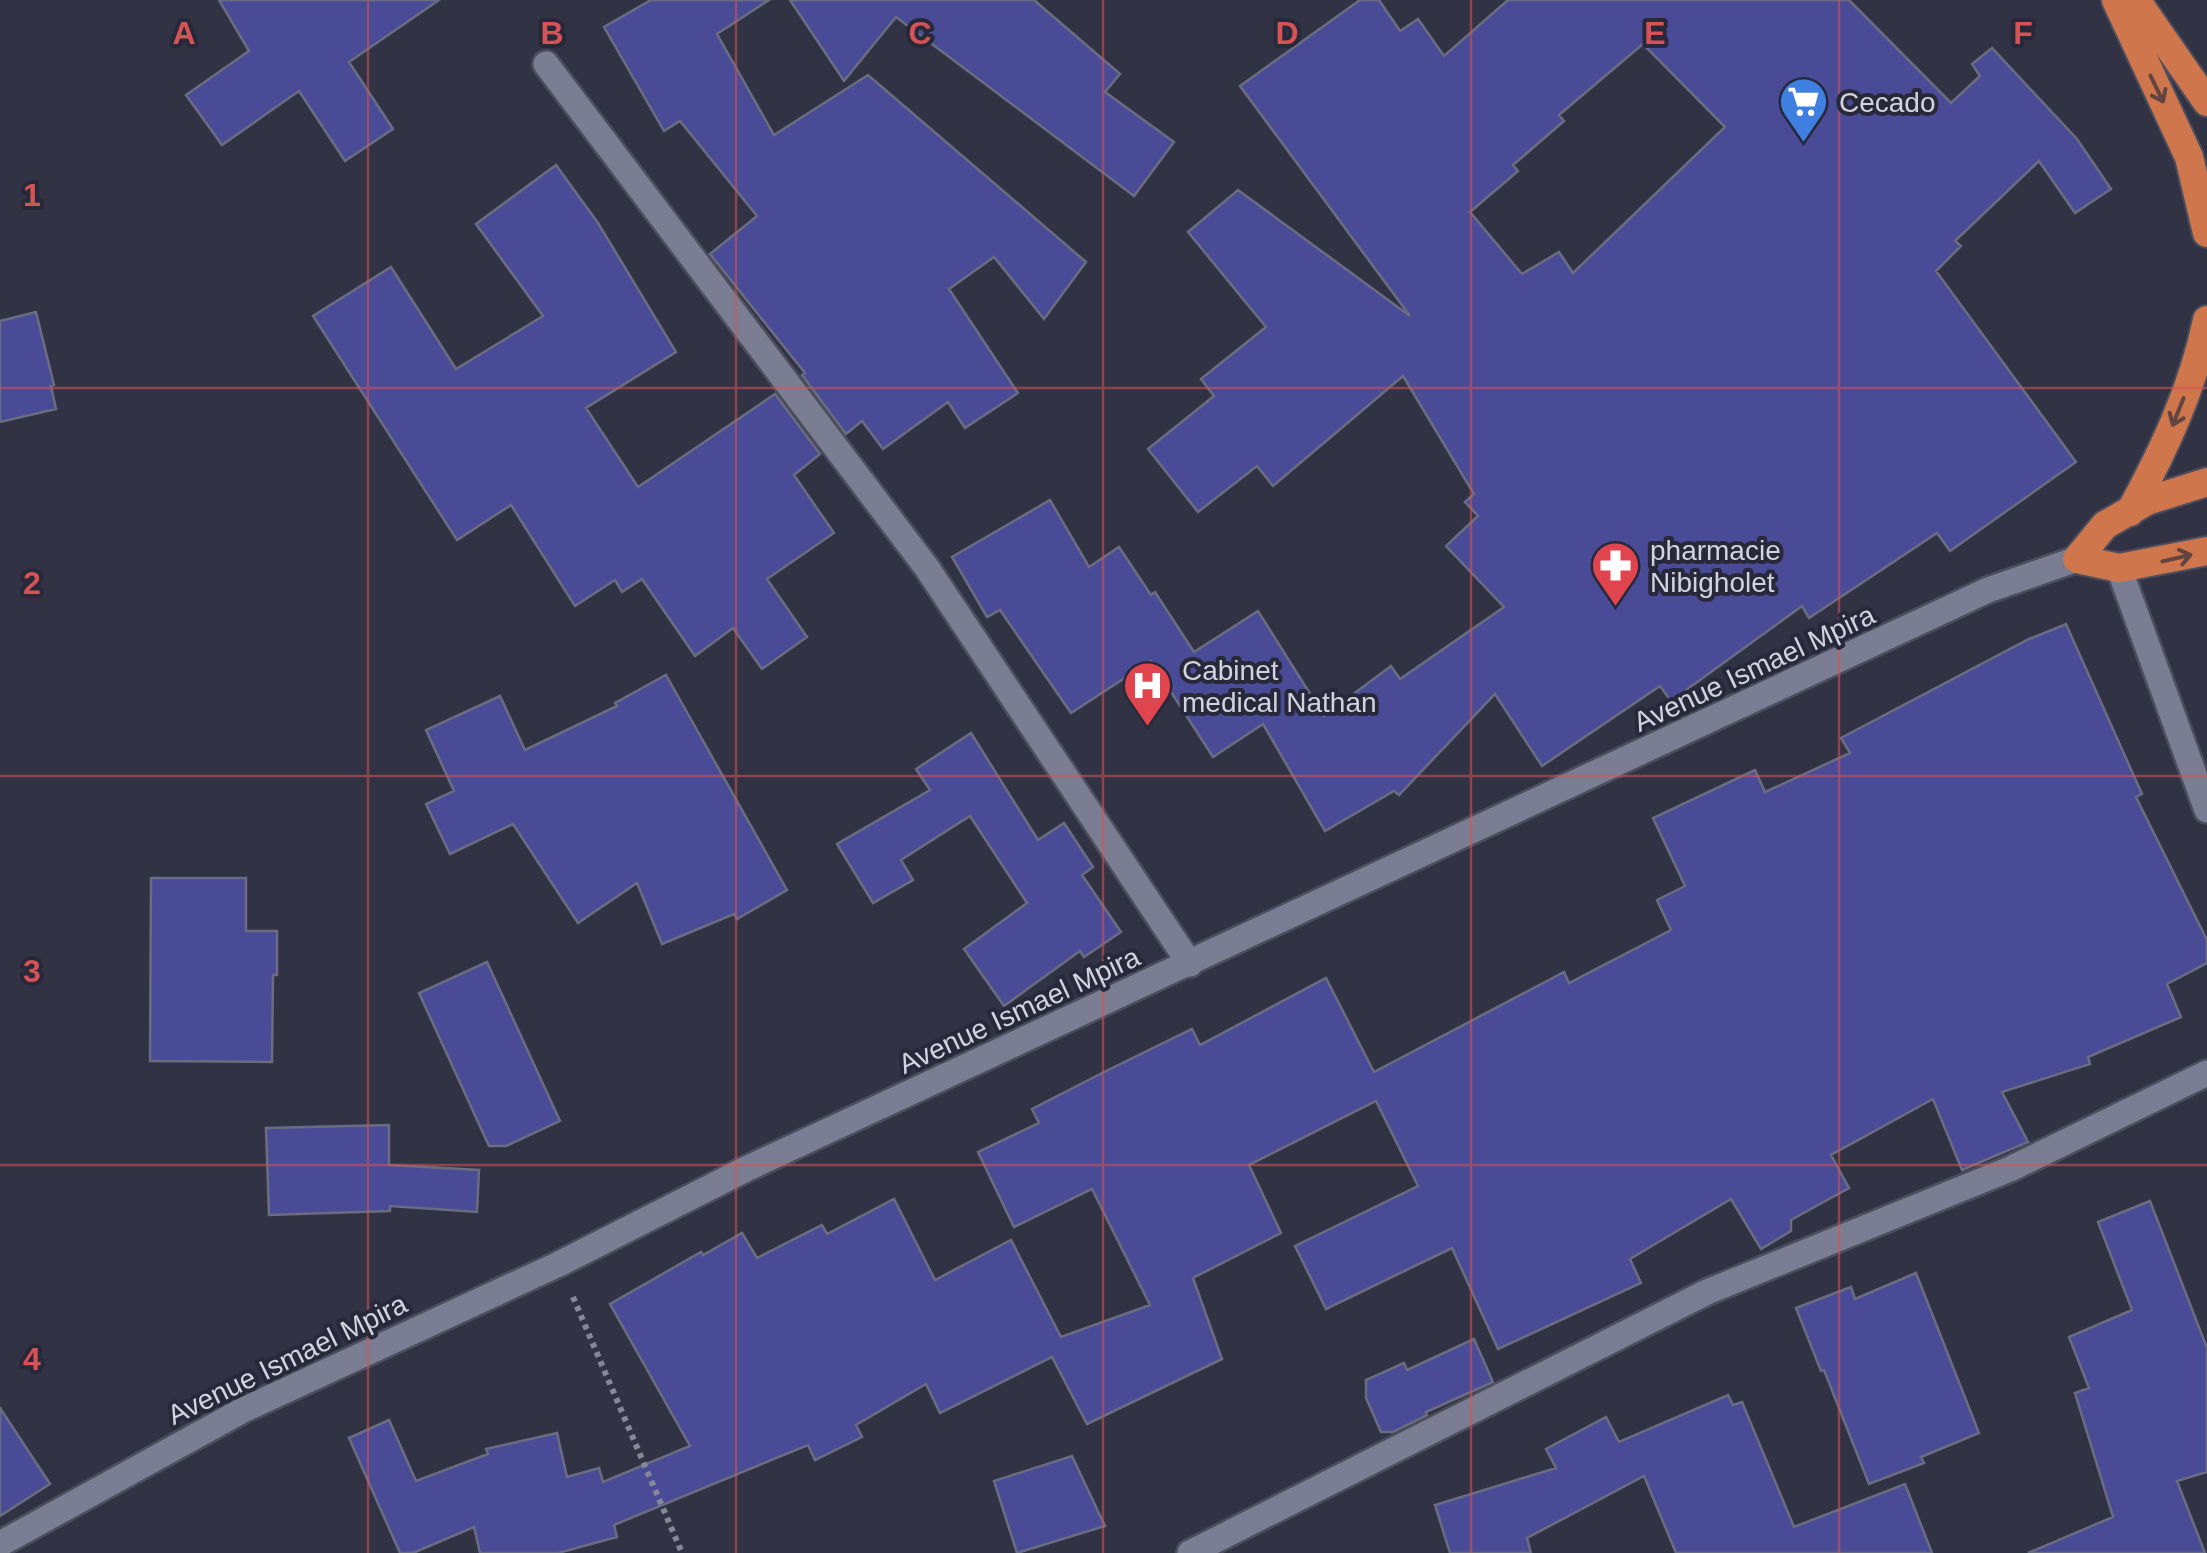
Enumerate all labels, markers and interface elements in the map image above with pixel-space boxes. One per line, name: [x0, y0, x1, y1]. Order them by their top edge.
text: A: [172, 15, 196, 51]
text: B: [540, 15, 564, 51]
text: C: [908, 15, 932, 51]
text: D: [1275, 15, 1299, 51]
text: E: [1644, 15, 1666, 51]
text: F: [2013, 15, 2033, 51]
one-way arrow: [2148, 73, 2167, 103]
supermarket icon: Cecado: [1778, 76, 1830, 144]
place label: Cecado: [1839, 87, 1936, 118]
text: 1: [23, 177, 41, 213]
one-way arrow: [2168, 397, 2186, 427]
place label: pharmacie Nibigholet: [1650, 535, 1781, 598]
pharmacy icon: pharmacie Nibigholet: [1589, 540, 1641, 608]
one-way arrow: [2160, 548, 2192, 566]
text: 2: [23, 565, 41, 601]
street label: Avenue Ismael Mpira: [1629, 599, 1880, 738]
place label: Cabinet medical Nathan: [1182, 655, 1377, 718]
hospital icon: Cabinet medical Nathan: [1121, 660, 1173, 728]
street label: Avenue Ismael Mpira: [894, 941, 1145, 1080]
text: 3: [23, 953, 41, 989]
street label: Avenue Ismael Mpira: [162, 1288, 412, 1431]
text: 4: [23, 1341, 41, 1377]

